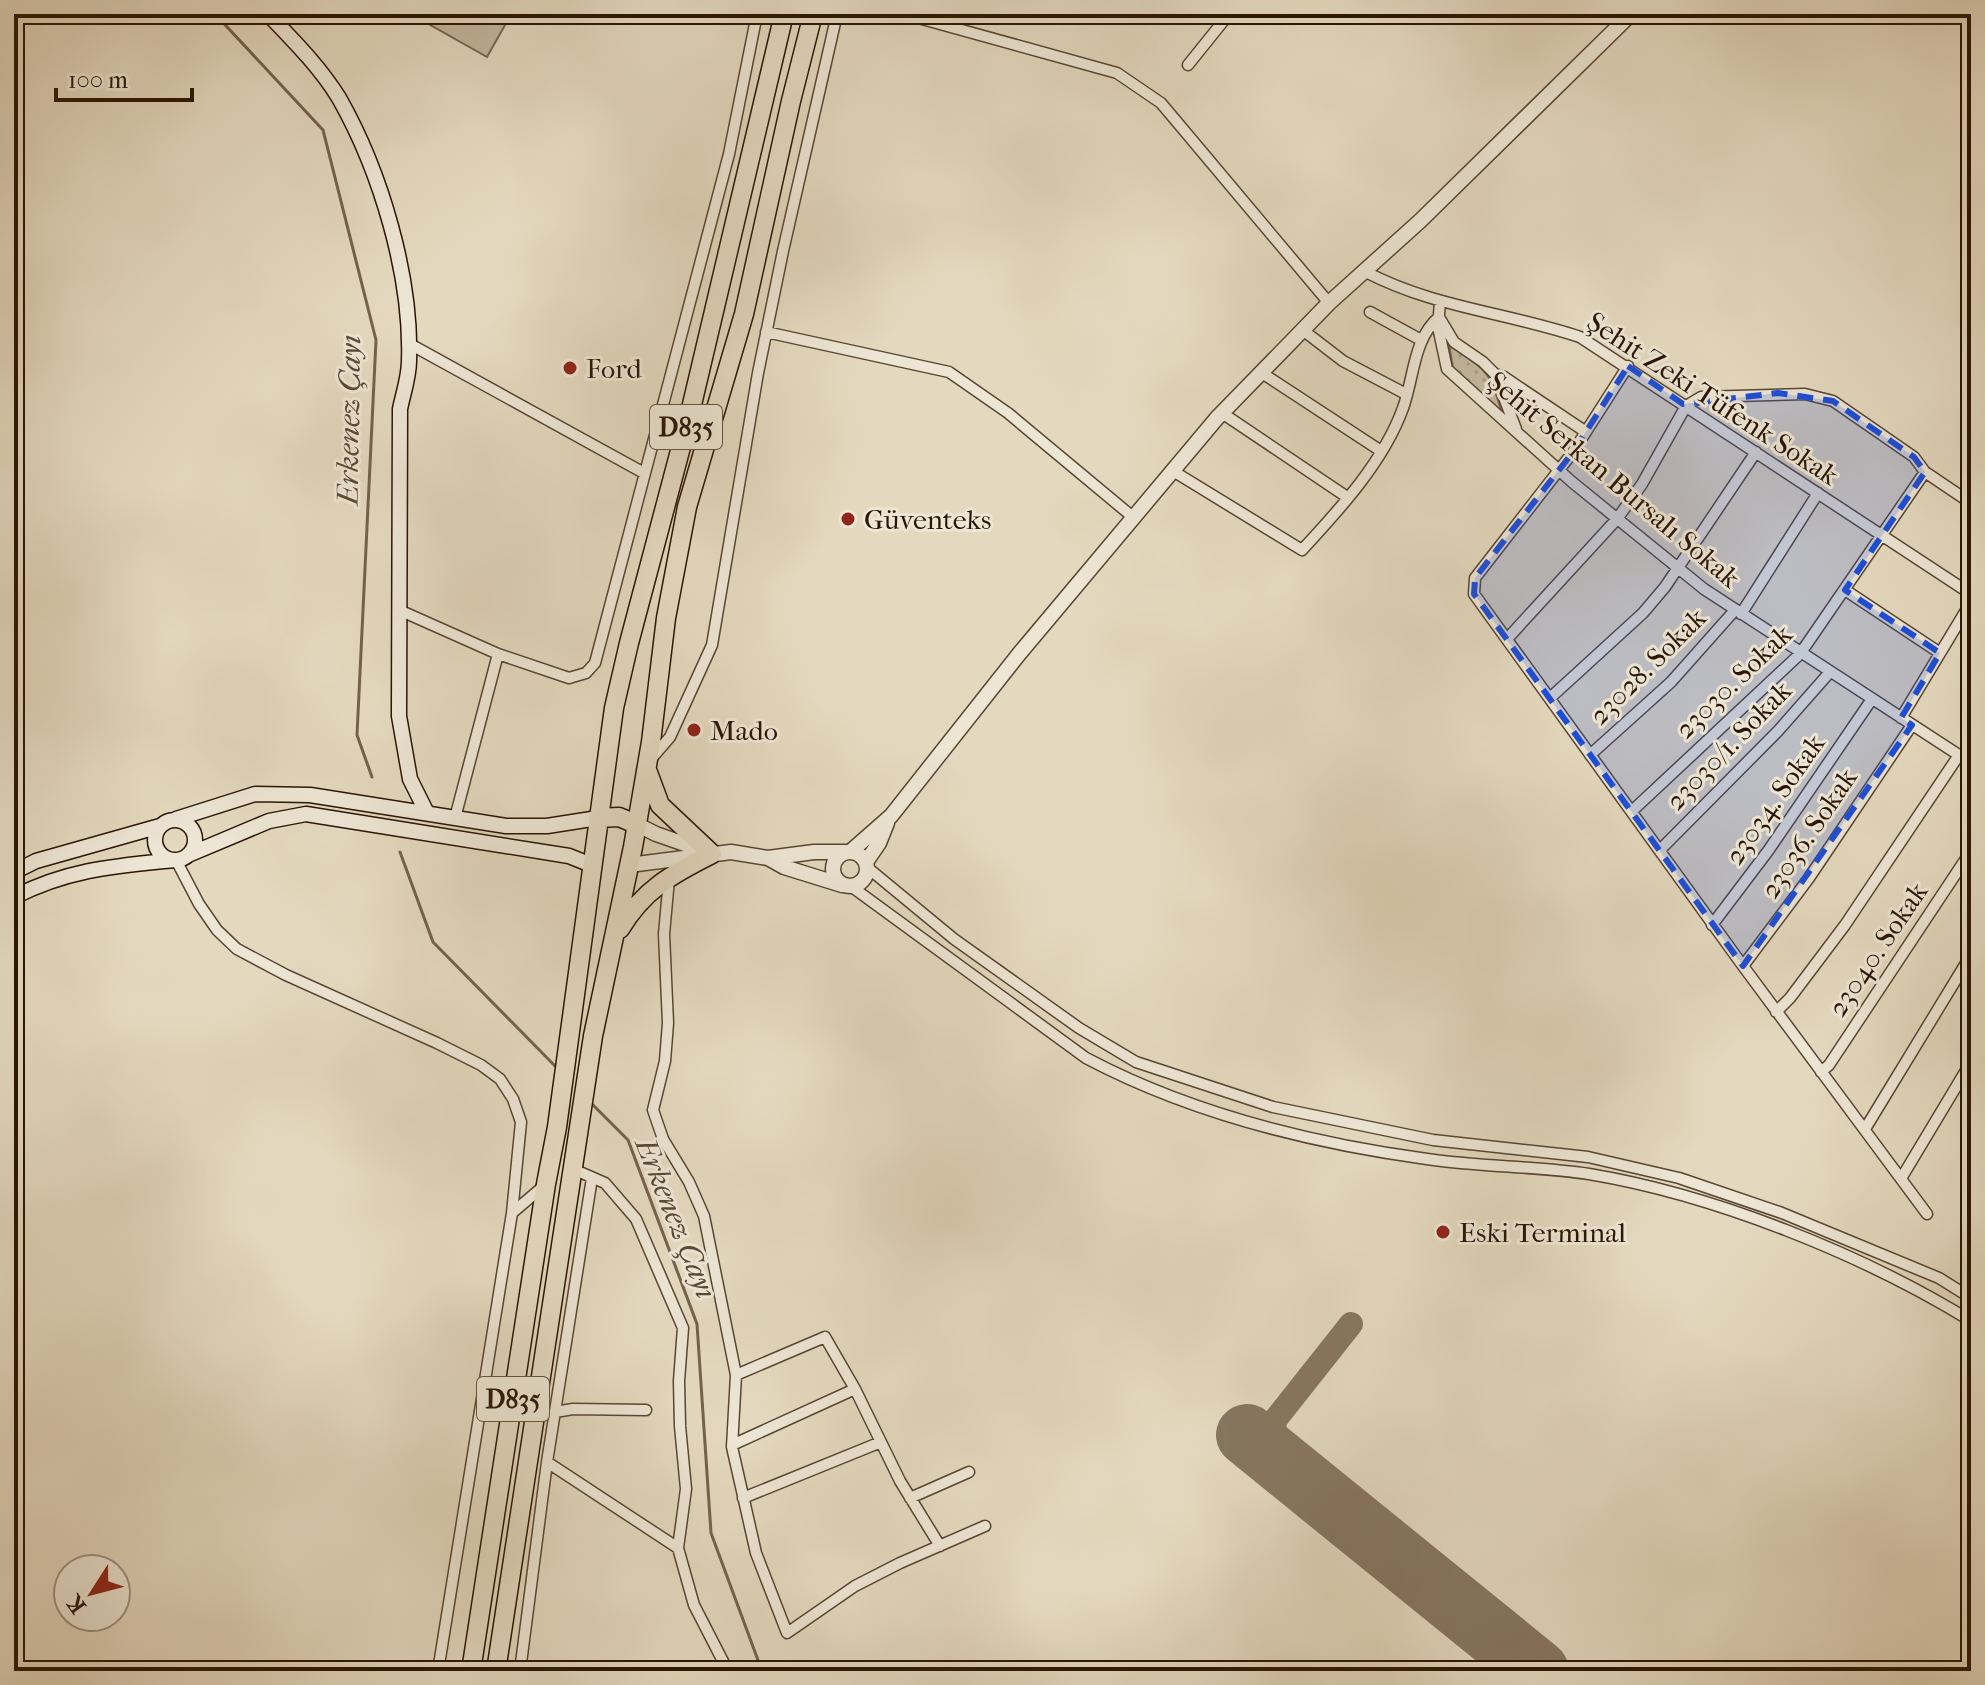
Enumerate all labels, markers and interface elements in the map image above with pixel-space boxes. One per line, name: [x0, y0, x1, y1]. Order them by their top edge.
scale bar: [56, 52, 192, 102]
text: 100 m: [68, 66, 128, 94]
street label: Şehit Zeki Tüfenk Sokak: [1581, 305, 1845, 492]
water label: Erkenez Çayı: [330, 335, 368, 507]
place label: Ford: [586, 352, 642, 385]
marker: Ford: [561, 359, 579, 377]
street label: Şehit Serkan Bursalı Sokak: [1481, 364, 1747, 595]
road number: D835: [650, 405, 722, 449]
place label: Güventeks: [864, 503, 991, 536]
marker: Güventeks: [839, 510, 857, 528]
street label: 23028. Sokak: [1582, 601, 1713, 732]
street label: 23030. Sokak: [1668, 617, 1799, 745]
street label: 23030/1. Sokak: [1659, 674, 1799, 817]
place label: Mado: [710, 714, 778, 747]
marker: Mado: [685, 721, 703, 739]
street label: 23034. Sokak: [1717, 727, 1832, 871]
street label: 23036. Sokak: [1753, 762, 1864, 905]
street label: 23040. Sokak: [1821, 875, 1935, 1023]
water label: Erkenez Çayı: [627, 1131, 724, 1304]
place label: Eski Terminal: [1459, 1216, 1626, 1249]
marker: Eski Terminal: [1434, 1223, 1452, 1241]
road number: D835: [477, 1377, 549, 1421]
north arrow: [52, 1553, 132, 1633]
text: K: [60, 1588, 92, 1618]

